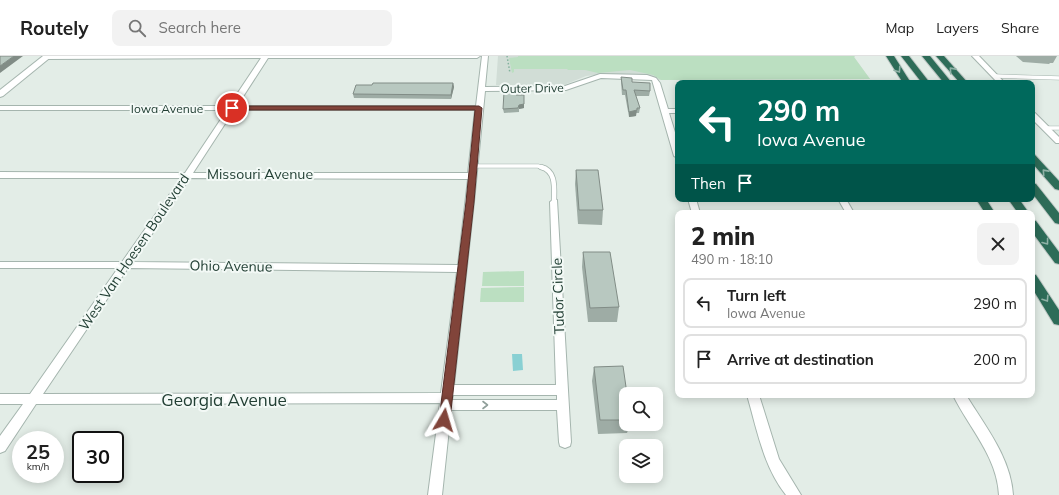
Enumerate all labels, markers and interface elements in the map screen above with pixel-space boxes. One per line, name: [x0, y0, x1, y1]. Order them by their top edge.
search box: [112, 10, 392, 46]
text: Routely: [20, 16, 88, 40]
icon: search: [126, 17, 148, 39]
text: Search here: [158, 18, 241, 37]
text: Map: [885, 19, 914, 37]
text: Layers: [936, 19, 979, 37]
text: Share: [1001, 19, 1039, 37]
one-way arrow: [893, 65, 900, 72]
one-way arrow: [950, 67, 957, 74]
street label: Outer Drive: [500, 80, 564, 96]
pin: [215, 91, 249, 125]
text: 290 m: [757, 93, 840, 128]
icon: left: [691, 96, 743, 148]
icon: arrive: [221, 97, 243, 119]
street label: Iowa Avenue: [131, 101, 203, 116]
text: Iowa Avenue: [757, 128, 865, 151]
street label: Missouri Avenue: [207, 165, 313, 183]
one-way arrow: [1043, 169, 1050, 177]
street label: West Van Hoesen Boulevard: [75, 170, 193, 334]
icon: arrive: [734, 172, 756, 194]
text: Then: [691, 174, 726, 193]
text: 2 min: [691, 221, 755, 251]
button: close: [977, 223, 1019, 265]
one-way arrow: [1041, 237, 1048, 244]
text: 490 m · 18:10: [691, 251, 773, 267]
street label: Ohio Avenue: [189, 256, 273, 276]
street label: Tudor Circle: [548, 257, 568, 335]
text: Turn left: [727, 286, 786, 305]
icon: left: [693, 292, 715, 314]
text: 290 m: [973, 294, 1017, 313]
one-way arrow: [1041, 295, 1048, 302]
text: Iowa Avenue: [727, 305, 805, 321]
icon: arrive: [693, 348, 715, 370]
text: Arrive at destination: [727, 350, 874, 369]
text: 200 m: [973, 350, 1017, 369]
map controls: [619, 387, 663, 483]
button: search: [619, 387, 663, 431]
street label: Georgia Avenue: [161, 389, 287, 410]
position arrow: [423, 399, 465, 441]
one-way arrow: [482, 401, 488, 409]
speed limit sign: 30: [72, 431, 124, 483]
text: 25: [26, 439, 50, 464]
button: layers: [619, 439, 663, 483]
text: km/h: [27, 460, 49, 473]

